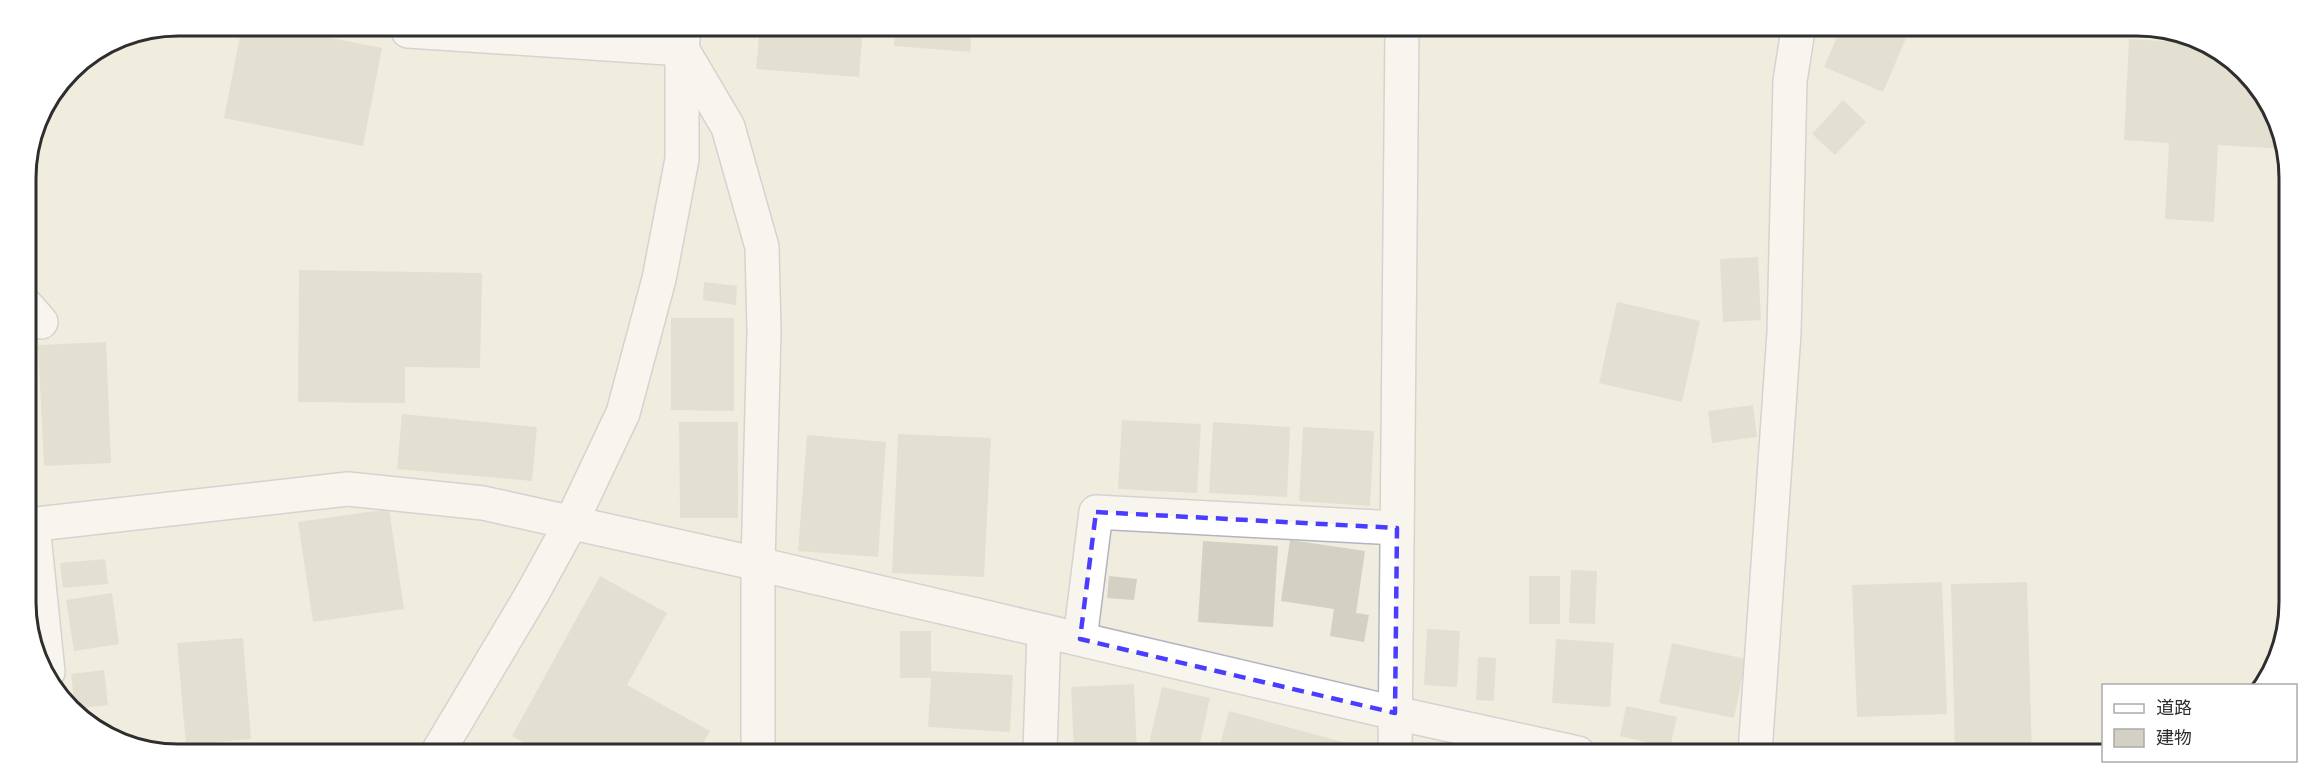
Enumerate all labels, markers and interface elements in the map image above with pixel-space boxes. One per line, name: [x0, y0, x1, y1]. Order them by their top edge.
legend: [2102, 684, 2297, 762]
text: 道路: [2156, 695, 2192, 719]
text: 建物: [2156, 725, 2192, 749]

